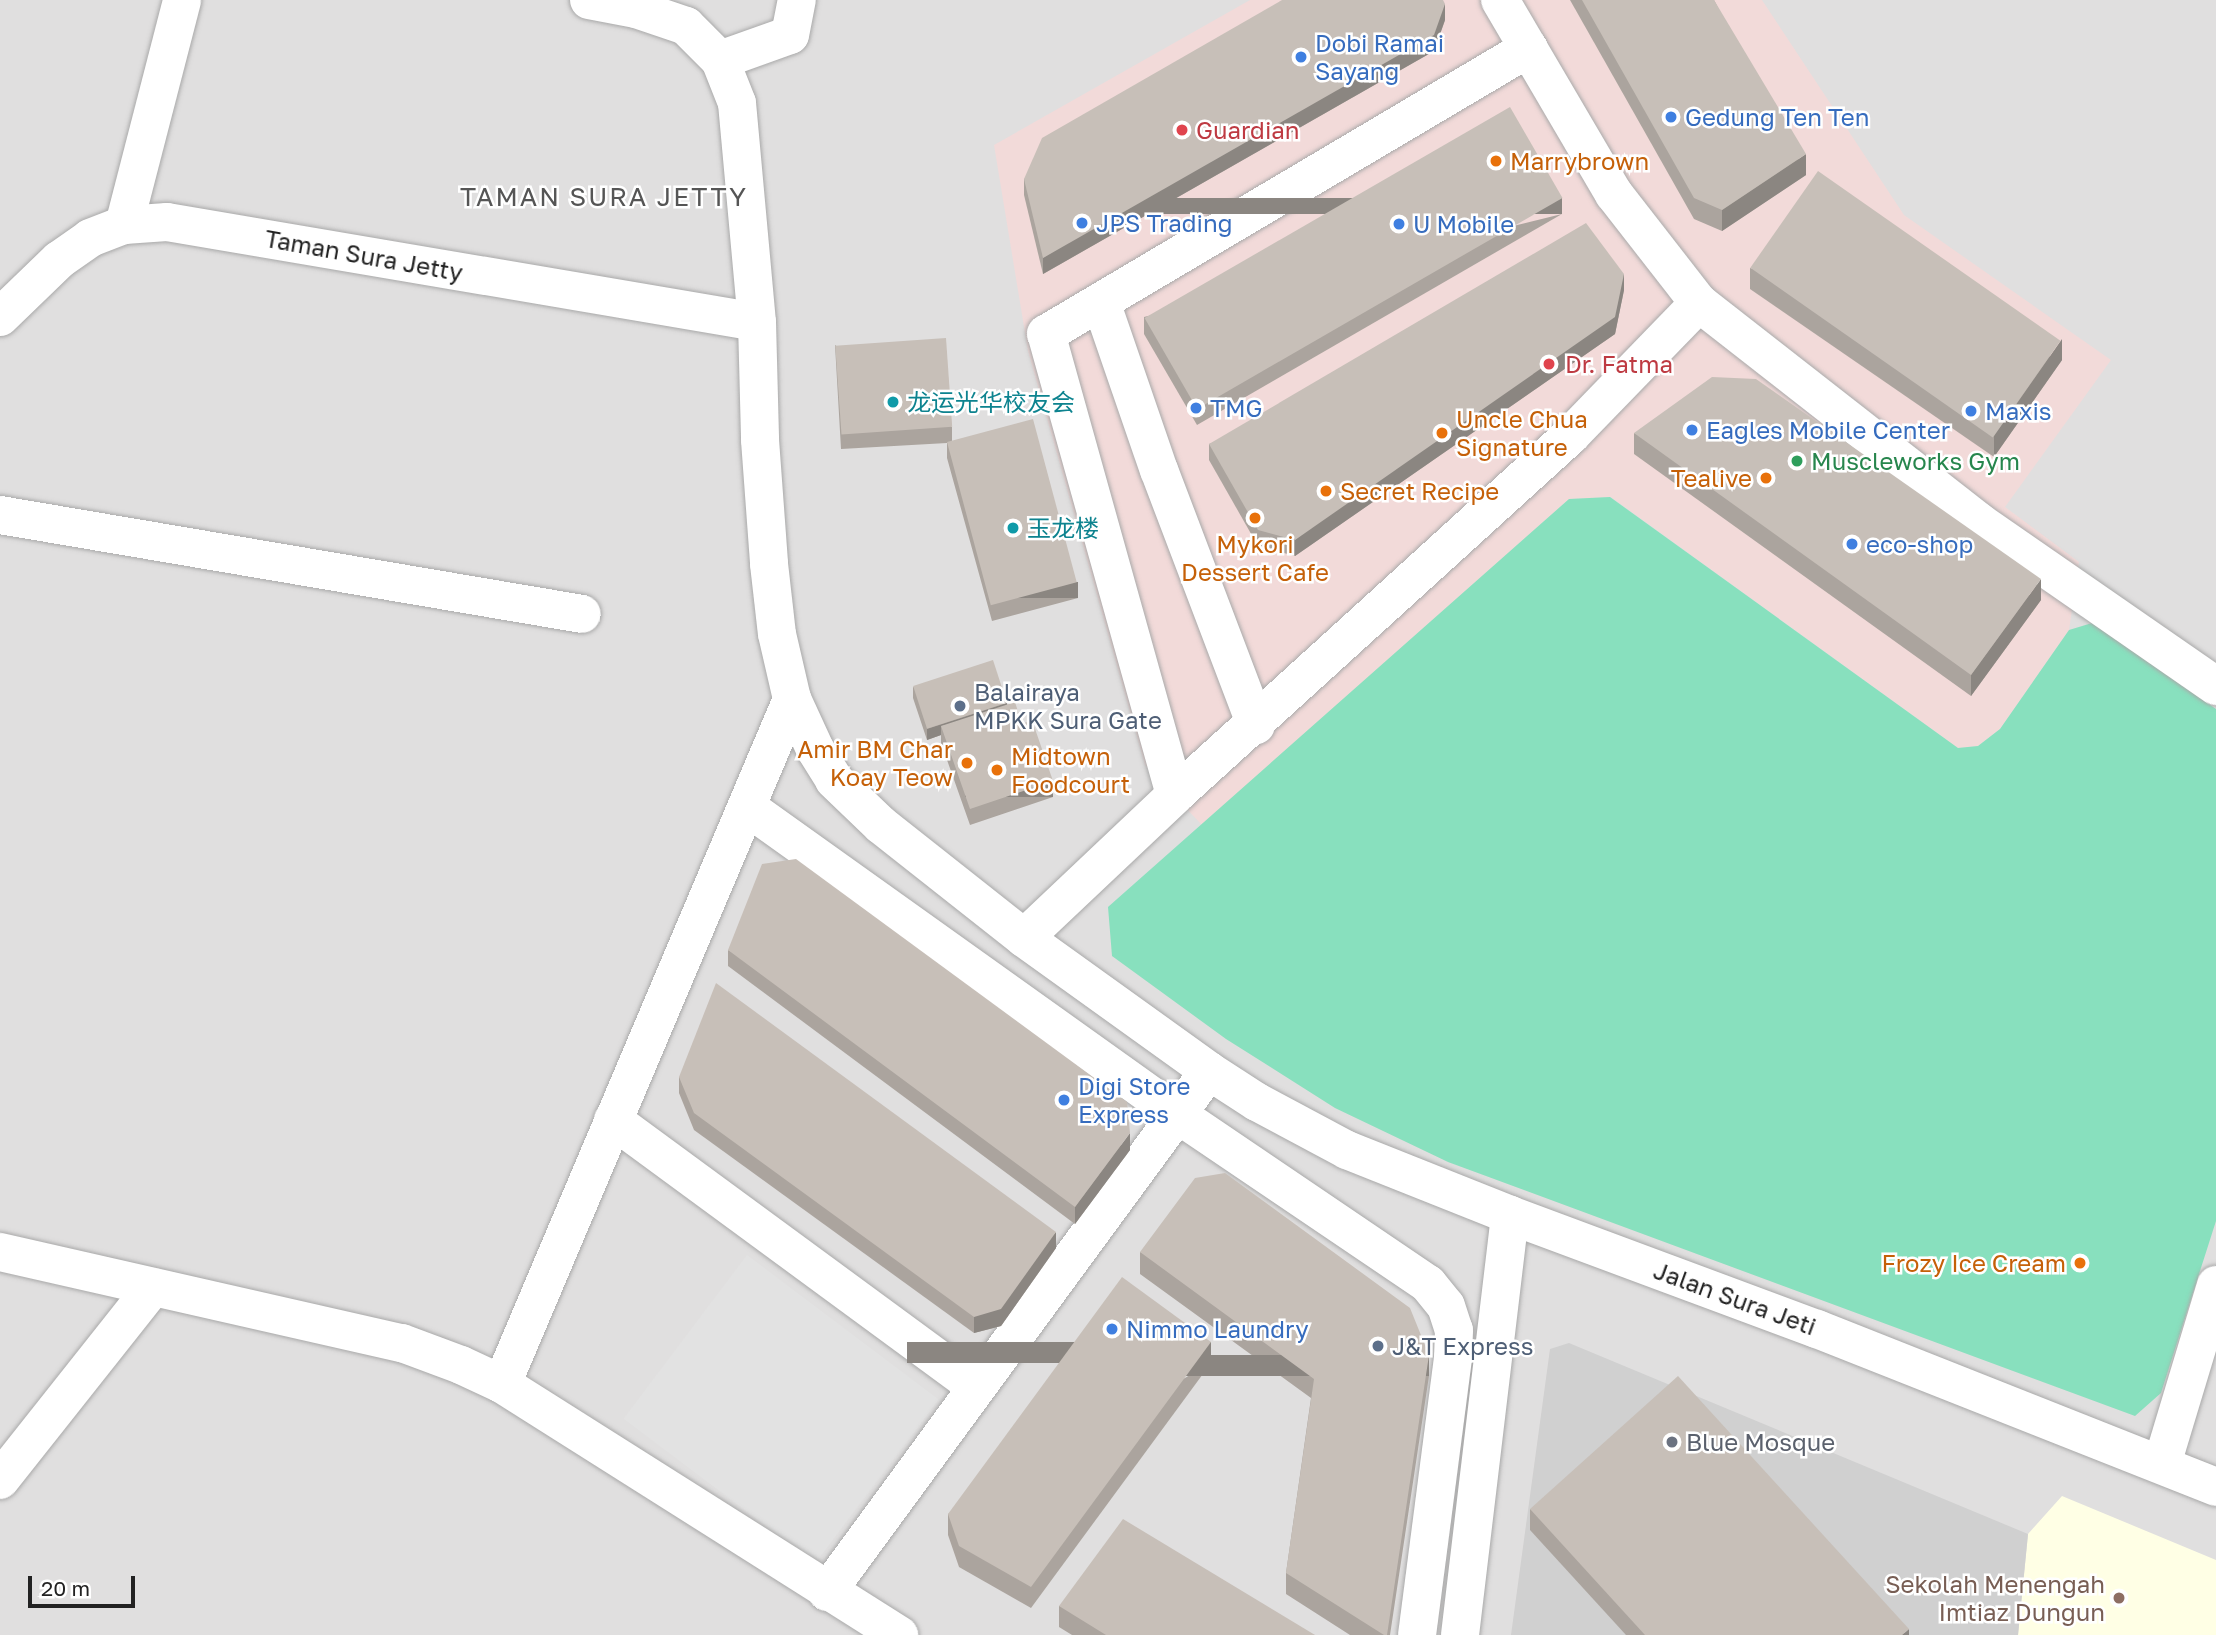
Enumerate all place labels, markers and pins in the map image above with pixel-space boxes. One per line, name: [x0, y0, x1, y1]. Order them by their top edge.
place label: Dobi Ramai Sayang: [1315, 29, 1444, 85]
marker: Dobi Ramai Sayang: [1293, 49, 1309, 65]
place label: Gedung Ten Ten: [1685, 103, 1869, 131]
marker: Gedung Ten Ten: [1663, 109, 1679, 125]
place label: Guardian: [1196, 116, 1300, 144]
marker: Guardian: [1174, 122, 1190, 138]
place label: Marrybrown: [1510, 147, 1649, 175]
marker: Marrybrown: [1488, 153, 1504, 169]
place label: JPS Trading: [1096, 209, 1233, 237]
place label: U Mobile: [1413, 210, 1514, 238]
marker: JPS Trading: [1074, 215, 1090, 231]
marker: U Mobile: [1391, 216, 1407, 232]
place label: Dr. Fatma: [1565, 350, 1673, 378]
marker: Dr. Fatma: [1539, 354, 1559, 374]
place label: 龙运光华校友会: [907, 388, 1075, 416]
marker: 龙运光华校友会: [885, 394, 901, 410]
place label: TMG: [1210, 394, 1262, 422]
place label: Maxis: [1985, 397, 2052, 425]
marker: TMG: [1188, 400, 1204, 416]
marker: Maxis: [1963, 403, 1979, 419]
place label: Uncle Chua Signature: [1456, 405, 1588, 461]
place label: Eagles Mobile Center: [1706, 416, 1950, 444]
marker: Eagles Mobile Center: [1684, 422, 1700, 438]
marker: Uncle Chua Signature: [1434, 425, 1450, 441]
place label: Muscleworks Gym: [1811, 447, 2020, 475]
marker: Muscleworks Gym: [1789, 453, 1805, 469]
place label: Tealive: [1671, 464, 1752, 492]
marker: Tealive: [1758, 470, 1774, 486]
place label: Secret Recipe: [1340, 477, 1499, 505]
marker: Secret Recipe: [1318, 483, 1334, 499]
marker: Mykori Dessert Cafe: [1247, 510, 1263, 526]
place label: 玉龙楼: [1027, 514, 1099, 542]
marker: 玉龙楼: [1005, 520, 1021, 536]
place label: Mykori Dessert Cafe: [1181, 530, 1329, 586]
place label: eco-shop: [1866, 530, 1973, 558]
marker: eco-shop: [1844, 536, 1860, 552]
place label: Balairaya MPKK Sura Gate: [974, 678, 1162, 734]
marker: Balairaya MPKK Sura Gate: [952, 698, 968, 714]
place label: Amir BM Char Koay Teow: [797, 735, 953, 791]
place label: Midtown Foodcourt: [1011, 742, 1130, 798]
marker: Amir BM Char Koay Teow: [959, 755, 975, 771]
marker: Midtown Foodcourt: [989, 762, 1005, 778]
place label: Digi Store Express: [1078, 1072, 1190, 1128]
marker: Digi Store Express: [1056, 1092, 1072, 1108]
place label: Frozy Ice Cream: [1882, 1249, 2066, 1277]
marker: Frozy Ice Cream: [2072, 1255, 2088, 1271]
place label: Nimmo Laundry: [1126, 1315, 1309, 1343]
marker: Nimmo Laundry: [1104, 1321, 1120, 1337]
place label: J&T Express: [1392, 1332, 1533, 1360]
marker: J&T Express: [1370, 1338, 1386, 1354]
place label: Blue Mosque: [1686, 1428, 1835, 1456]
marker: Blue Mosque: [1664, 1434, 1680, 1450]
place label: Sekolah Menengah Imtiaz Dungun: [1885, 1570, 2105, 1626]
marker: Sekolah Menengah Imtiaz Dungun: [2111, 1590, 2127, 1606]

